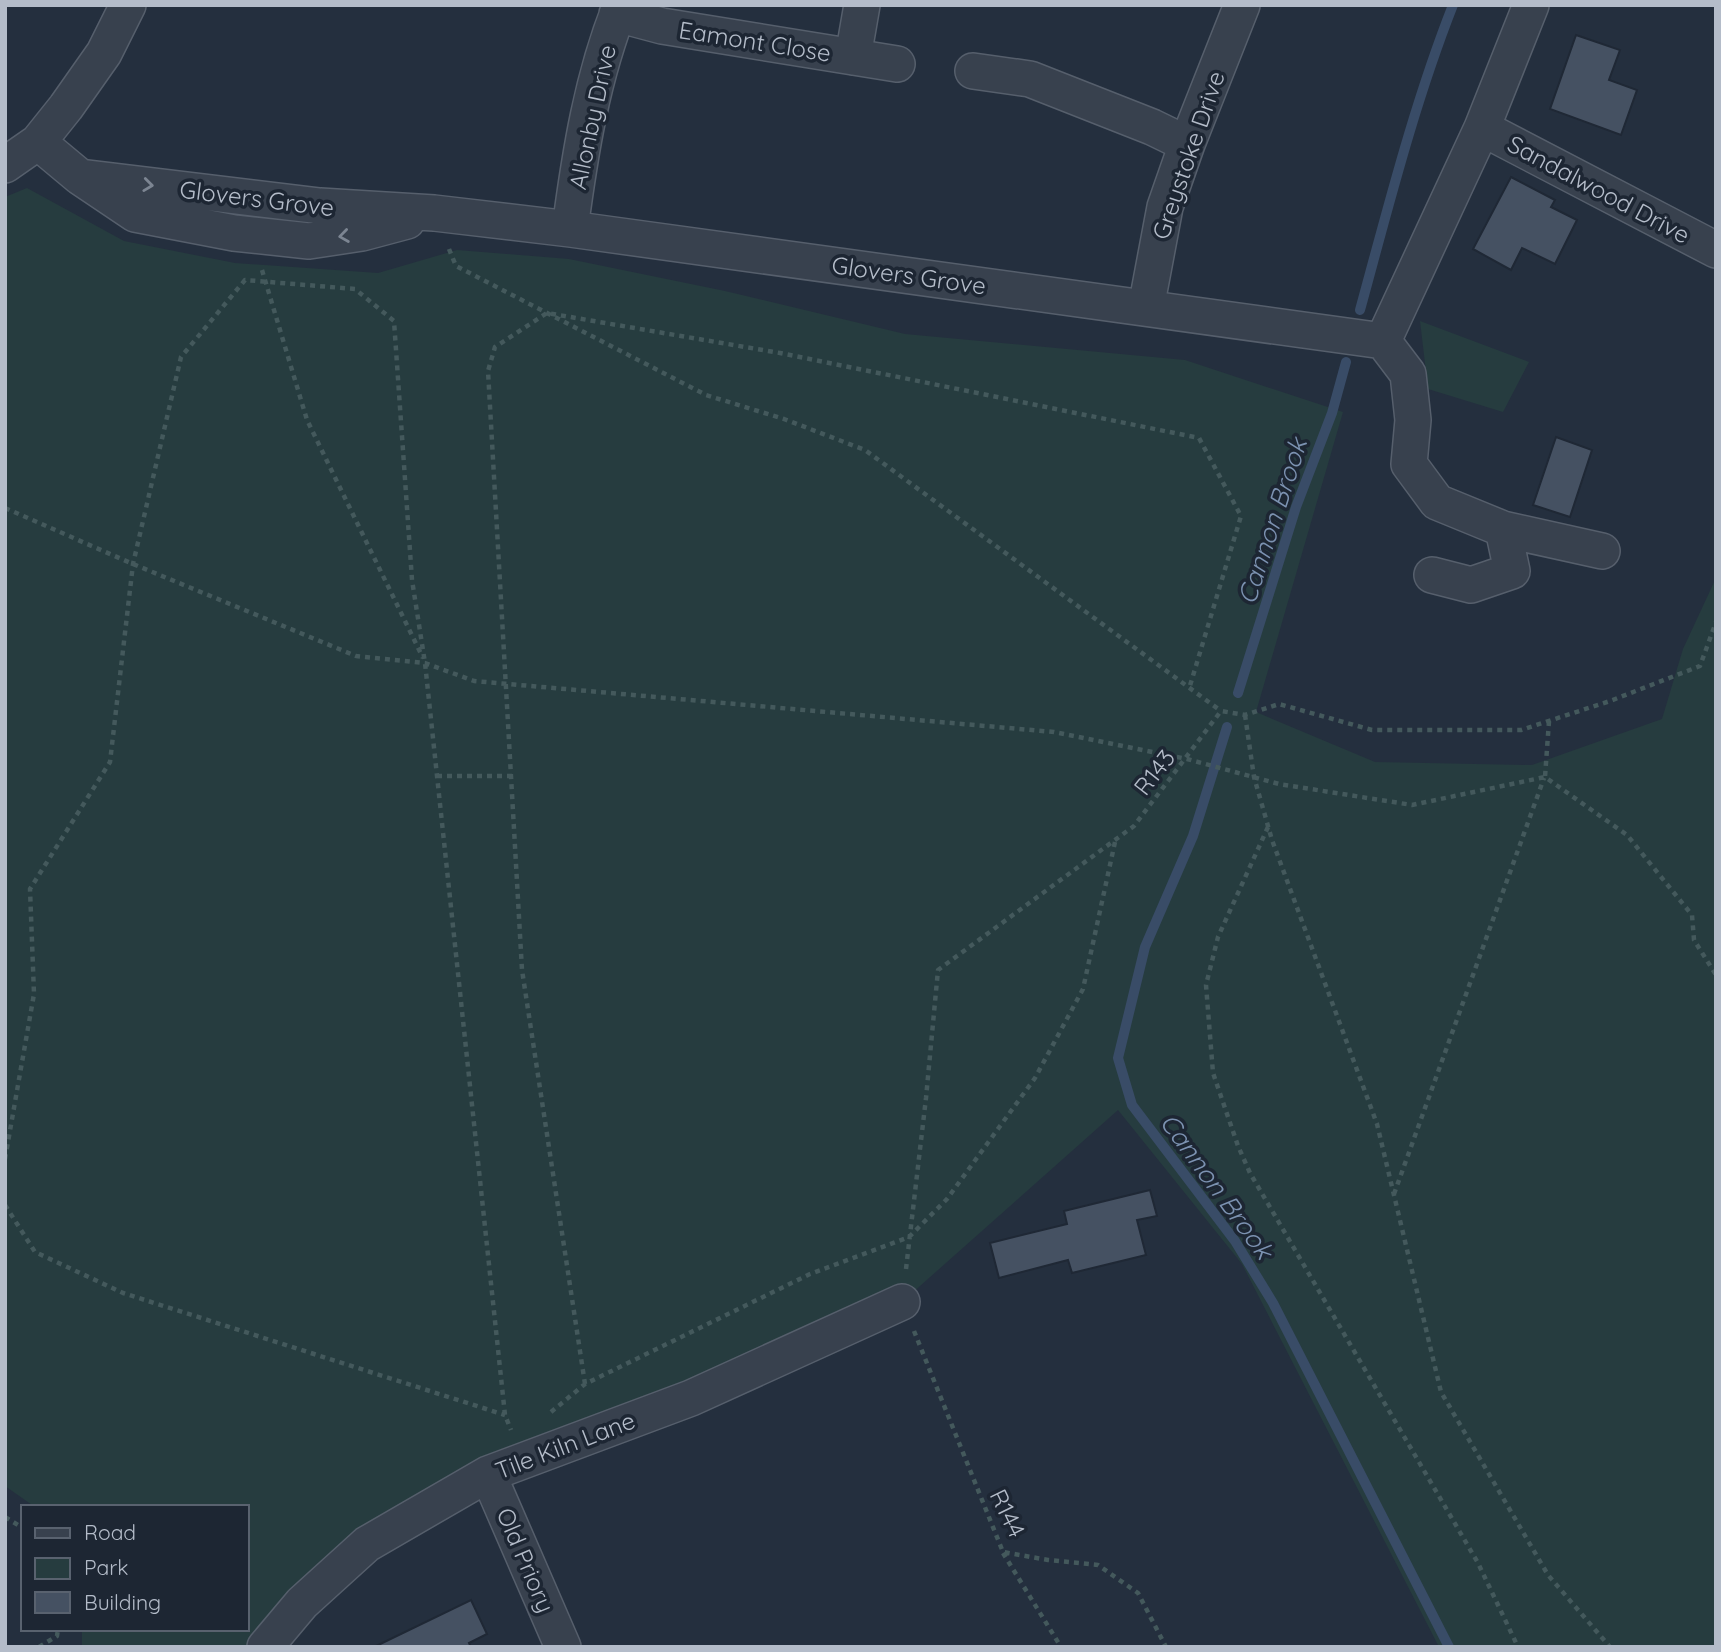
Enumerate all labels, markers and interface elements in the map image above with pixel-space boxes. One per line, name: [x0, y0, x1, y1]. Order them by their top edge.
street label: Eamont Close: [677, 14, 833, 68]
street label: Allonby Drive: [562, 42, 622, 192]
street label: Greystoke Drive: [1145, 67, 1231, 243]
street label: Sandalwood Drive: [1503, 128, 1695, 250]
street label: Glovers Grove: [178, 174, 336, 222]
one-way arrow: [142, 177, 154, 192]
one-way arrow: [338, 228, 350, 243]
street label: Glovers Grove: [830, 249, 988, 301]
water label: Cannon Brook: [1230, 432, 1315, 608]
street label: R143: [1127, 743, 1181, 801]
water label: Cannon Brook: [1153, 1107, 1282, 1267]
street label: Tile Kiln Lane: [491, 1405, 639, 1485]
street label: R144: [984, 1484, 1032, 1542]
street label: Old Priory: [491, 1503, 561, 1617]
legend: [21, 1505, 248, 1631]
text: Road: [84, 1519, 136, 1545]
text: Park: [84, 1554, 128, 1580]
text: Building: [84, 1589, 161, 1615]

